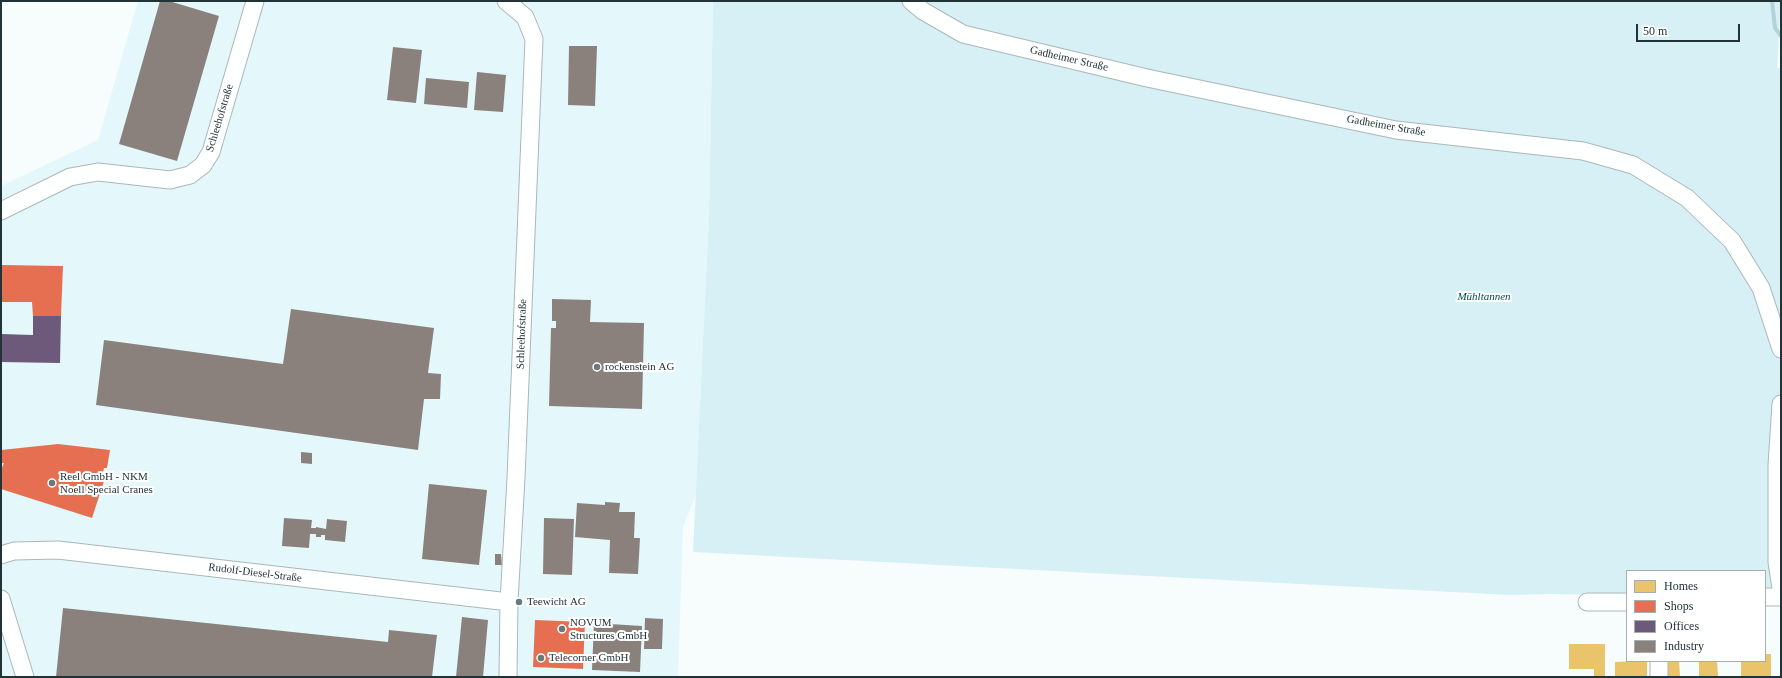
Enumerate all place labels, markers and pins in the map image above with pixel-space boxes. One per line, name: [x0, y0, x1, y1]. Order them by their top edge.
place label: rockenstein AG: [605, 360, 674, 374]
marker: rockenstein AG: [592, 362, 602, 372]
place label: Reel GmbH - NKM Noell Special Cranes: [60, 470, 153, 496]
marker: Reel GmbH - NKM Noell Special Cranes: [47, 478, 57, 488]
place label: Teewicht AG: [527, 595, 586, 609]
marker: Teewicht AG: [514, 597, 524, 607]
place label: NOVUM Structures GmbH: [570, 616, 647, 642]
marker: NOVUM Structures GmbH: [557, 624, 567, 634]
place label: Telecorner GmbH: [549, 651, 629, 665]
marker: Telecorner GmbH: [536, 653, 546, 663]

